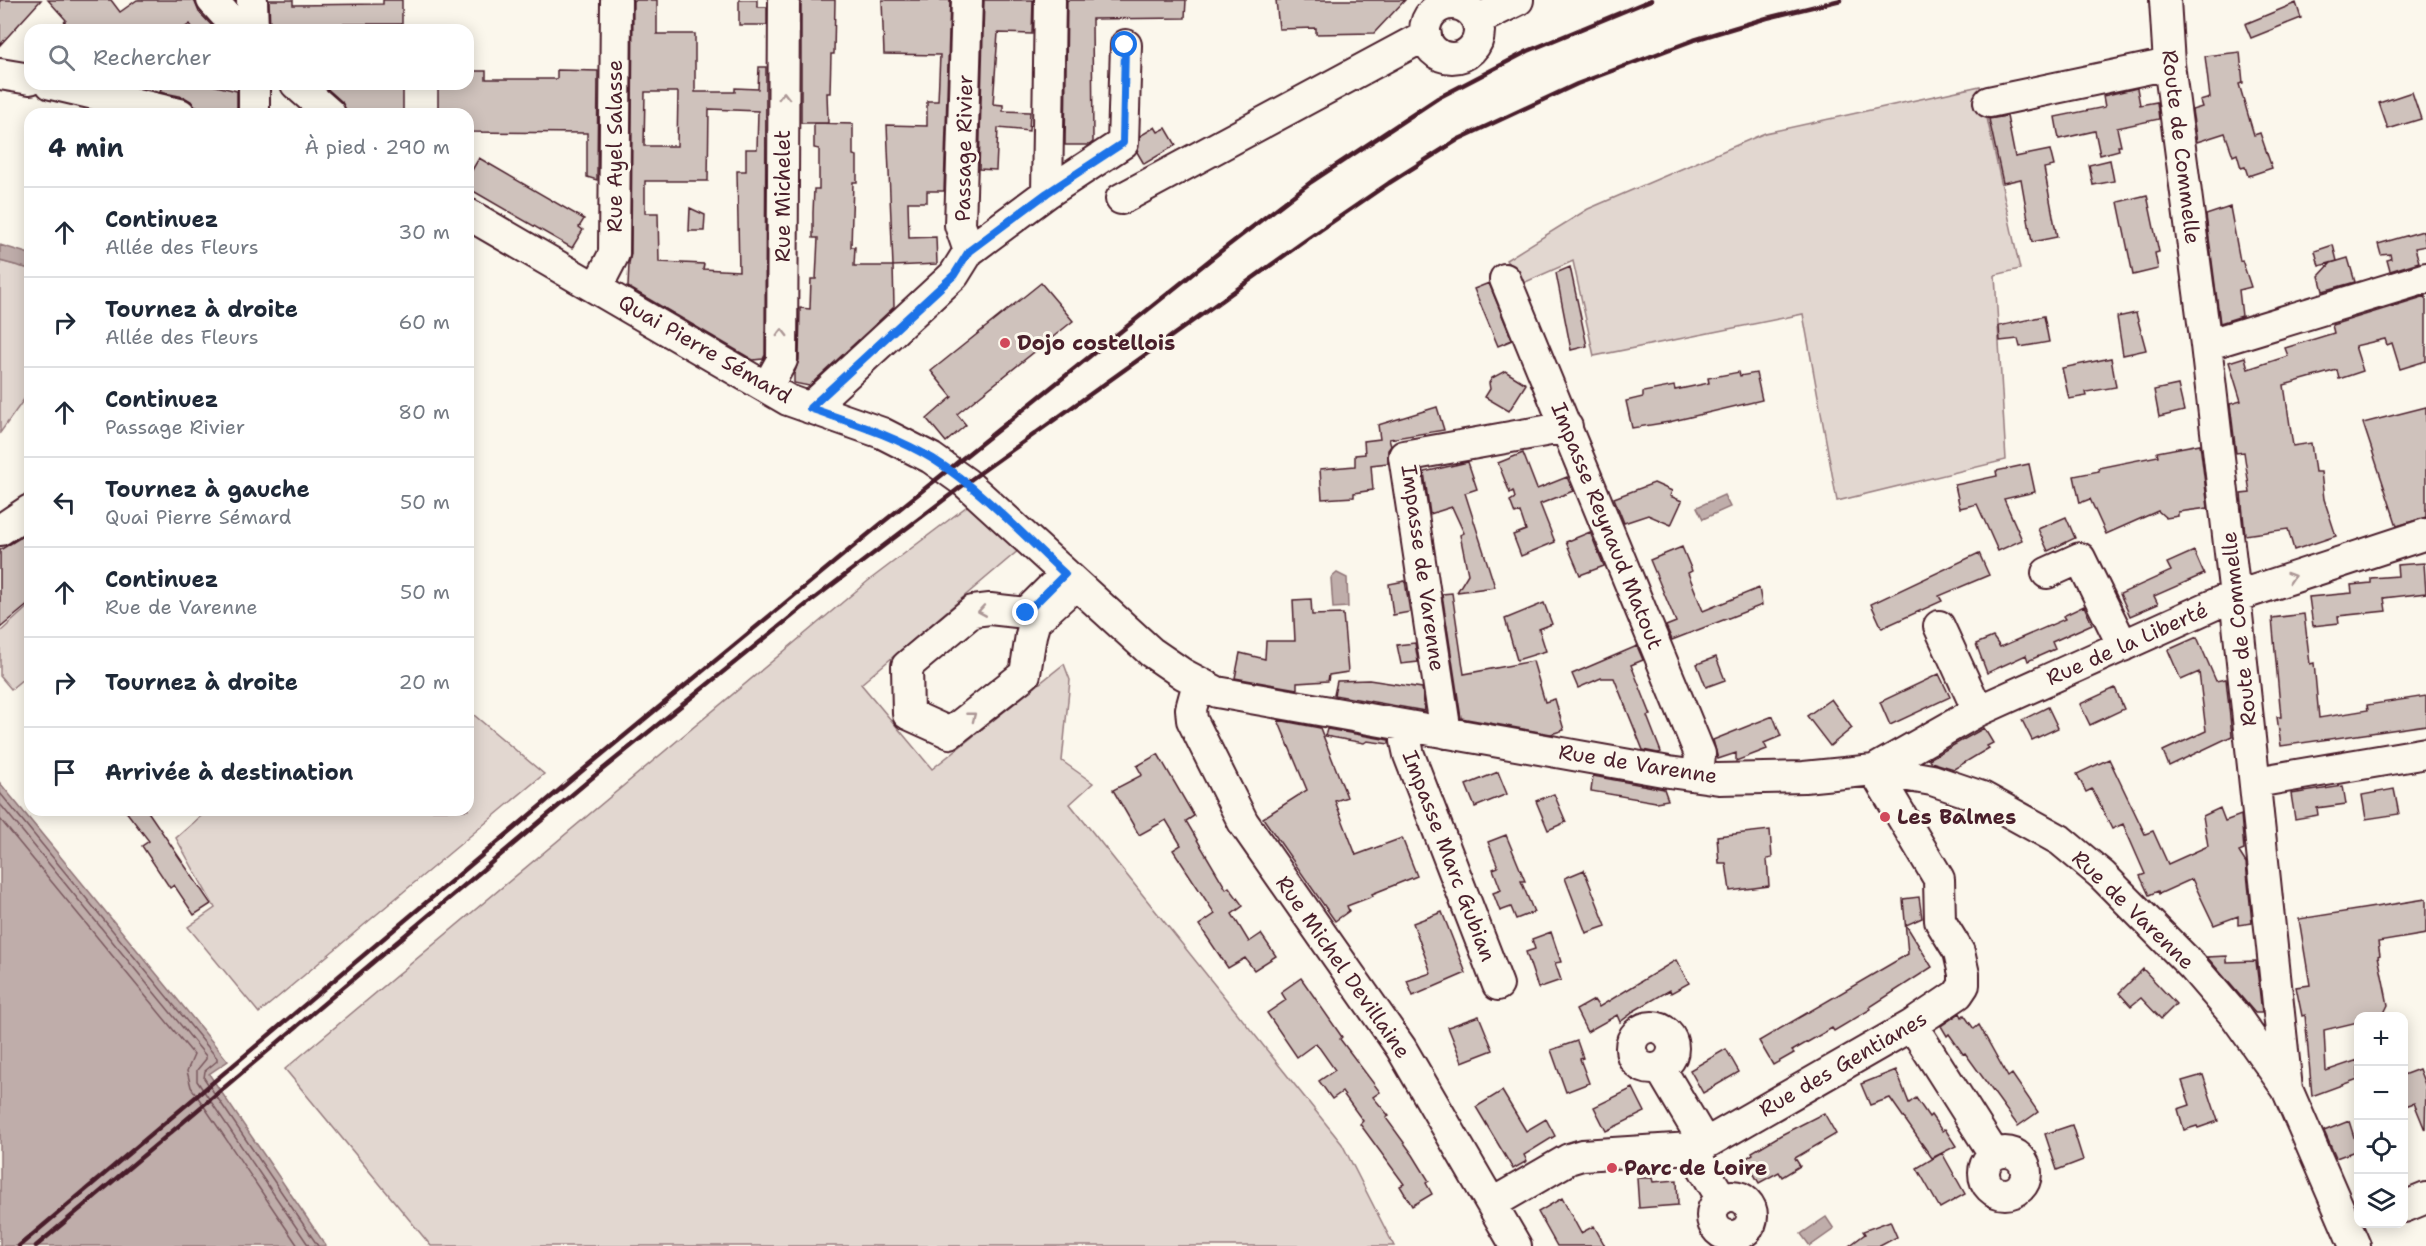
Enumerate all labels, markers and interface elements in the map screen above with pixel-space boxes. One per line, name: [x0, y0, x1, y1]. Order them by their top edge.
search box: [24, 24, 474, 90]
route start: [1111, 31, 1137, 57]
icon: search: [45, 41, 78, 74]
text: Rechercher: [93, 43, 212, 72]
street label: Route de Commelle: [2155, 48, 2207, 246]
street label: Rue Ayel Salasse: [601, 59, 629, 233]
street label: Passage Rivier: [949, 74, 979, 222]
one-way arrow: [778, 91, 790, 100]
text: 4 min: [48, 130, 124, 165]
street label: Rue Michelet: [769, 130, 797, 262]
text: À pied · 290 m: [305, 134, 450, 160]
text: Continuez: [105, 205, 218, 234]
icon: ahead: [48, 216, 81, 249]
text: 30 m: [398, 219, 450, 245]
text: Allée des Fleurs: [105, 234, 259, 260]
street label: Quai Pierre Sémard: [613, 288, 797, 410]
text: Tournez à droite: [105, 295, 298, 324]
icon: right: [48, 306, 81, 339]
text: 60 m: [398, 309, 450, 335]
text: Allée des Fleurs: [105, 324, 259, 350]
one-way arrow: [776, 328, 788, 337]
place label: Dojo costellois: [1017, 329, 1175, 357]
marker: Dojo costellois: [998, 336, 1012, 350]
text: Continuez: [105, 385, 218, 414]
icon: ahead: [48, 396, 81, 429]
street label: Impasse Reynaud Matout: [1545, 398, 1669, 654]
text: 80 m: [398, 399, 450, 425]
text: Passage Rivier: [105, 414, 245, 440]
street label: Impasse de Varenne: [1395, 463, 1451, 673]
text: Tournez à gauche: [105, 475, 310, 504]
icon: left: [48, 486, 81, 519]
text: 50 m: [400, 489, 450, 515]
text: Quai Pierre Sémard: [105, 504, 291, 530]
street label: Route de Commelle: [2215, 530, 2263, 728]
text: Continuez: [105, 565, 218, 594]
one-way arrow: [2285, 572, 2296, 584]
icon: ahead: [48, 576, 81, 609]
text: 50 m: [400, 579, 450, 605]
text: Rue de Varenne: [105, 594, 258, 620]
street label: Rue de la Liberté: [2042, 596, 2212, 692]
route end: [1012, 599, 1038, 625]
one-way arrow: [977, 604, 987, 617]
icon: right: [48, 666, 81, 699]
text: Tournez à droite: [105, 668, 298, 697]
text: 20 m: [399, 669, 450, 695]
one-way arrow: [965, 712, 976, 723]
street label: Rue de Varenne: [1557, 738, 1719, 790]
street label: Impasse Marc Gubian: [1396, 746, 1502, 966]
icon: arrive: [48, 756, 81, 789]
text: Arrivée à destination: [105, 758, 353, 787]
place label: Les Balmes: [1897, 803, 2016, 831]
marker: Les Balmes: [1878, 810, 1892, 824]
street label: Rue de Varenne: [2066, 844, 2200, 976]
street label: Rue Michel Devillaine: [1269, 870, 1417, 1064]
street label: Rue des Gentianes: [1754, 1004, 1932, 1124]
map controls: [2354, 1012, 2408, 1228]
button: +: [2354, 1012, 2408, 1066]
button: −: [2354, 1066, 2408, 1120]
button: locate: [2354, 1120, 2408, 1174]
place label: Parc de Loire: [1624, 1154, 1767, 1182]
marker: Parc de Loire: [1605, 1161, 1619, 1175]
button: layers: [2354, 1174, 2408, 1228]

